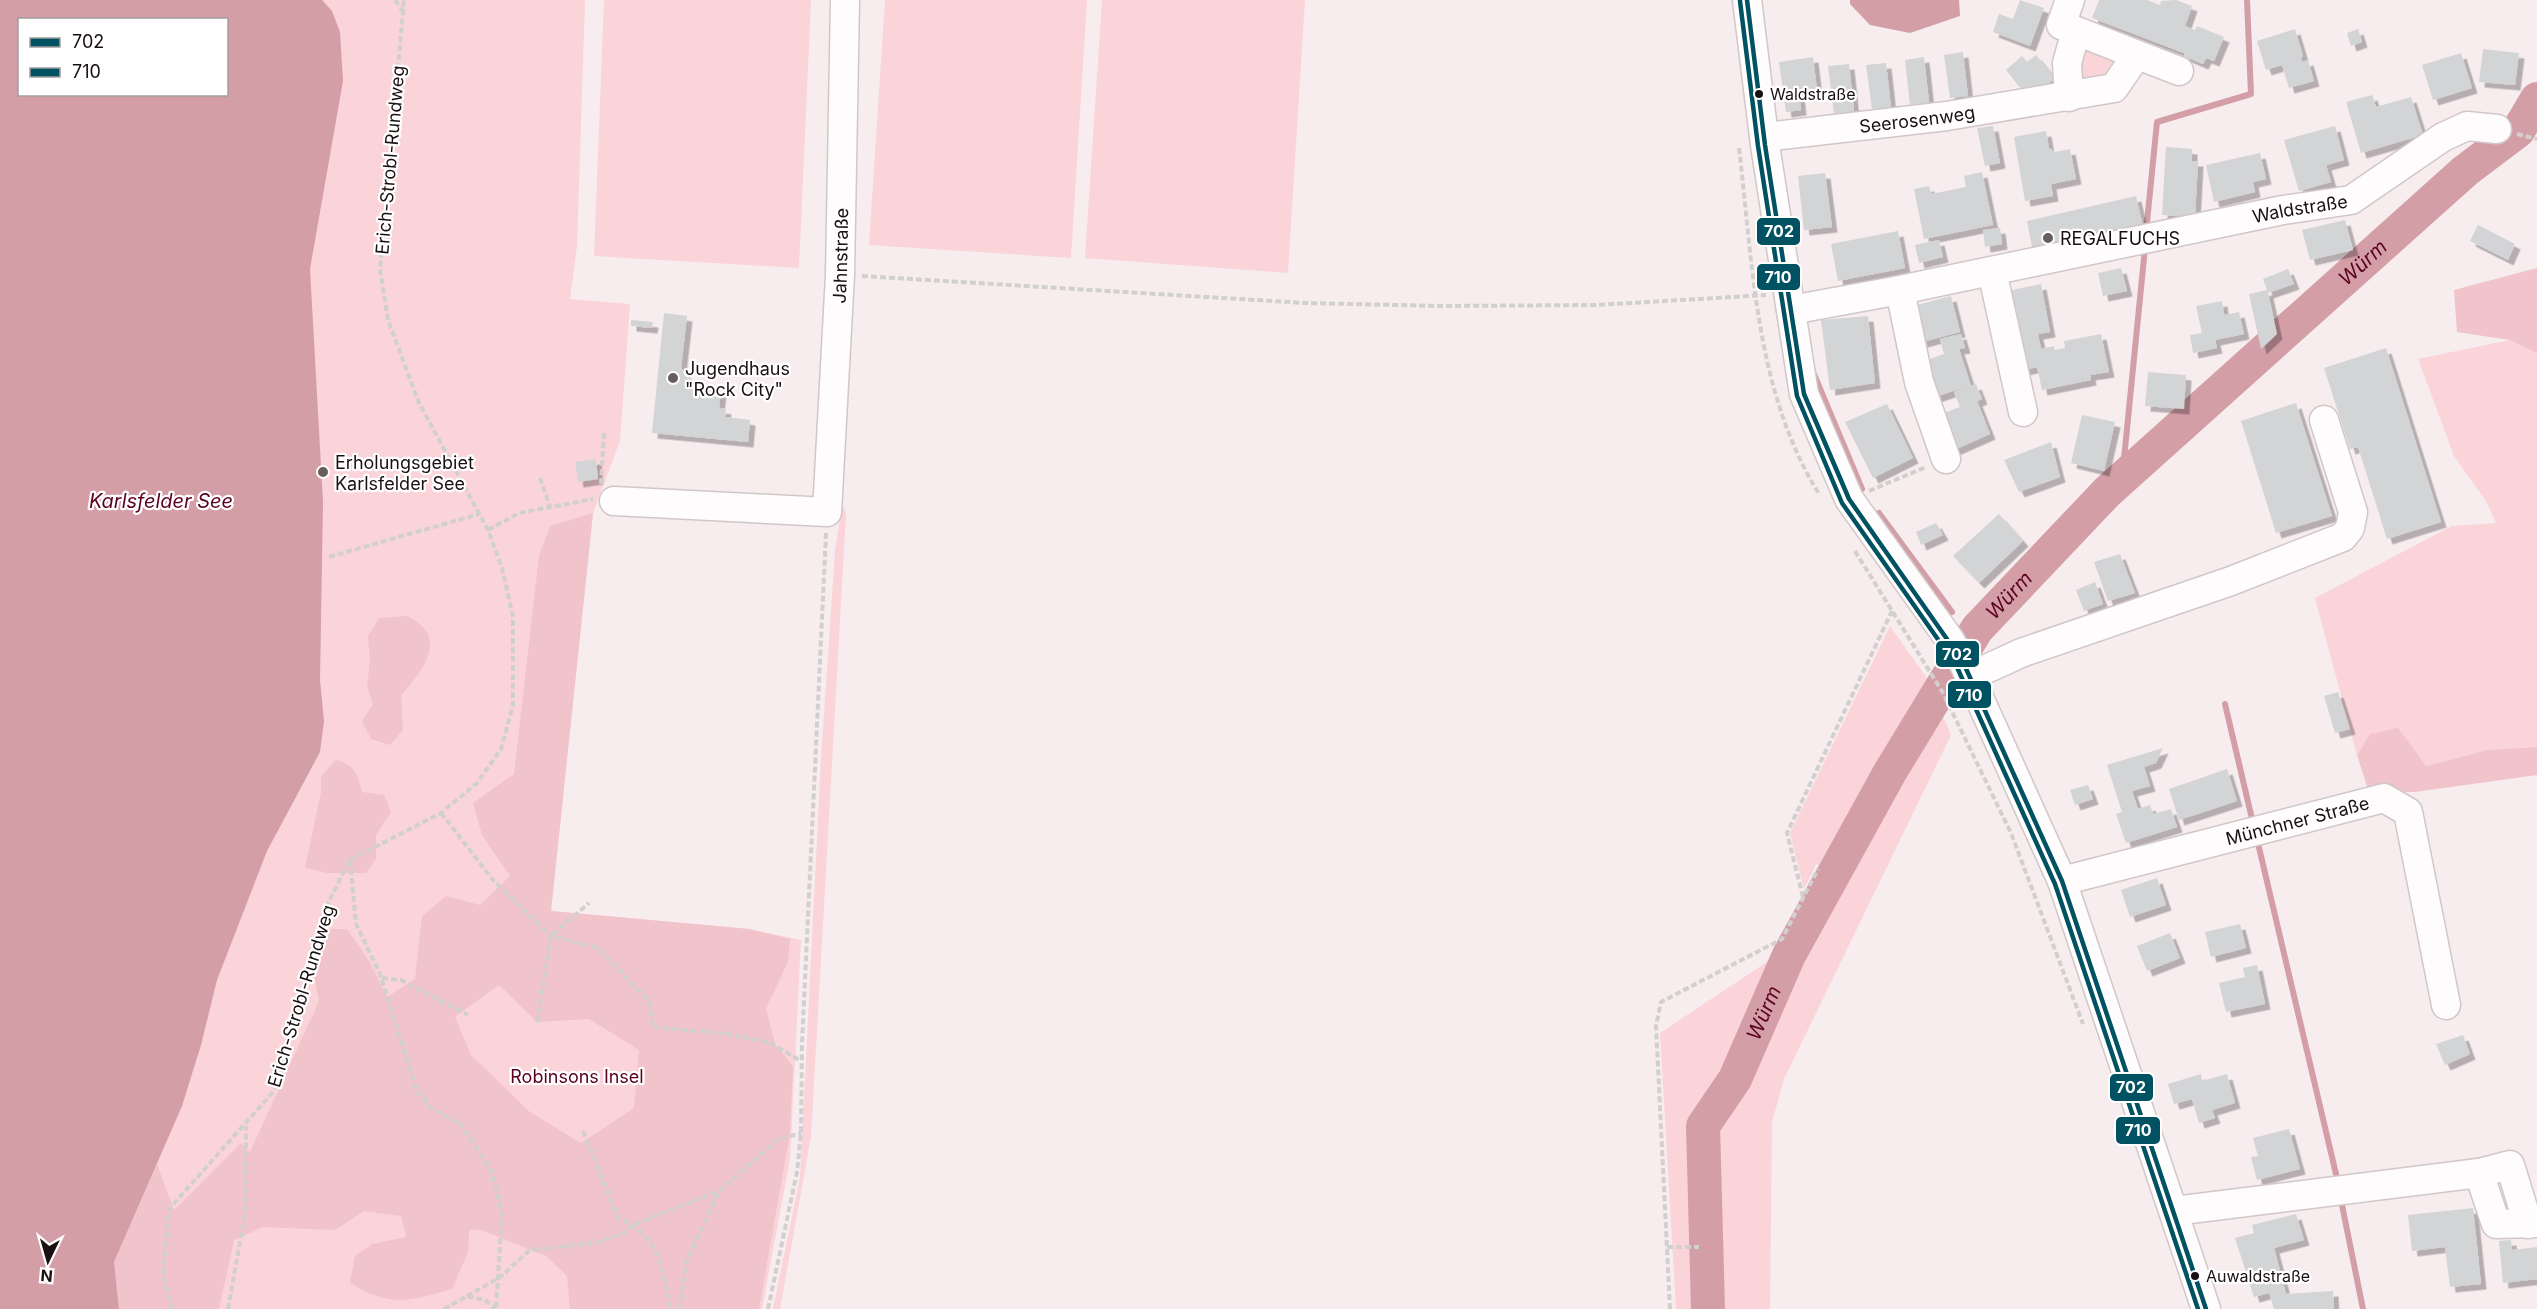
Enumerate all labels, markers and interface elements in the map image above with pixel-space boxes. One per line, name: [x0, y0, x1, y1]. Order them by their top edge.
legend: [18, 18, 228, 96]
text: 702: [72, 31, 104, 52]
text: 710: [72, 61, 101, 82]
street label: Erich-Strobl-Rundweg: [371, 65, 409, 255]
place label: Waldstraße: [1770, 84, 1855, 104]
marker: Waldstraße: [1753, 88, 1765, 100]
street label: Seerosenweg: [1858, 101, 1976, 137]
street label: Waldstraße: [2250, 190, 2349, 227]
street label: Jahnstraße: [828, 208, 852, 304]
line badge: 702: [1756, 217, 1801, 246]
text: 702: [1764, 221, 1794, 241]
place label: REGALFUCHS: [2060, 228, 2180, 249]
marker: REGALFUCHS: [2041, 231, 2055, 245]
water label: Würm: [2334, 235, 2392, 291]
line badge: 710: [1756, 263, 1801, 291]
text: 710: [1765, 267, 1792, 287]
place label: Jugendhaus "Rock City": [685, 358, 790, 400]
marker: Jugendhaus "Rock City": [666, 371, 680, 385]
place label: Erholungsgebiet Karlsfelder See: [335, 452, 474, 494]
marker: Erholungsgebiet Karlsfelder See: [316, 465, 330, 479]
water label: Karlsfelder See: [89, 489, 233, 513]
water label: Würm: [1981, 566, 2037, 624]
line badge: 702: [1935, 640, 1980, 668]
text: 702: [1942, 644, 1972, 664]
line badge: 710: [1947, 680, 1992, 709]
text: 710: [1956, 685, 1983, 705]
street label: Münchner Straße: [2223, 792, 2371, 849]
street label: Erich-Strobl-Rundweg: [263, 902, 339, 1090]
water label: Würm: [1741, 982, 1786, 1044]
park label: Robinsons Insel: [510, 1066, 644, 1087]
line badge: 702: [2109, 1073, 2154, 1102]
text: 702: [2116, 1077, 2146, 1097]
line badge: 710: [2115, 1116, 2161, 1145]
text: 710: [2125, 1120, 2152, 1140]
north arrow: [18, 1231, 78, 1291]
text: N: [40, 1265, 54, 1286]
place label: Auwaldstraße: [2206, 1266, 2310, 1286]
marker: Auwaldstraße: [2189, 1270, 2201, 1282]

